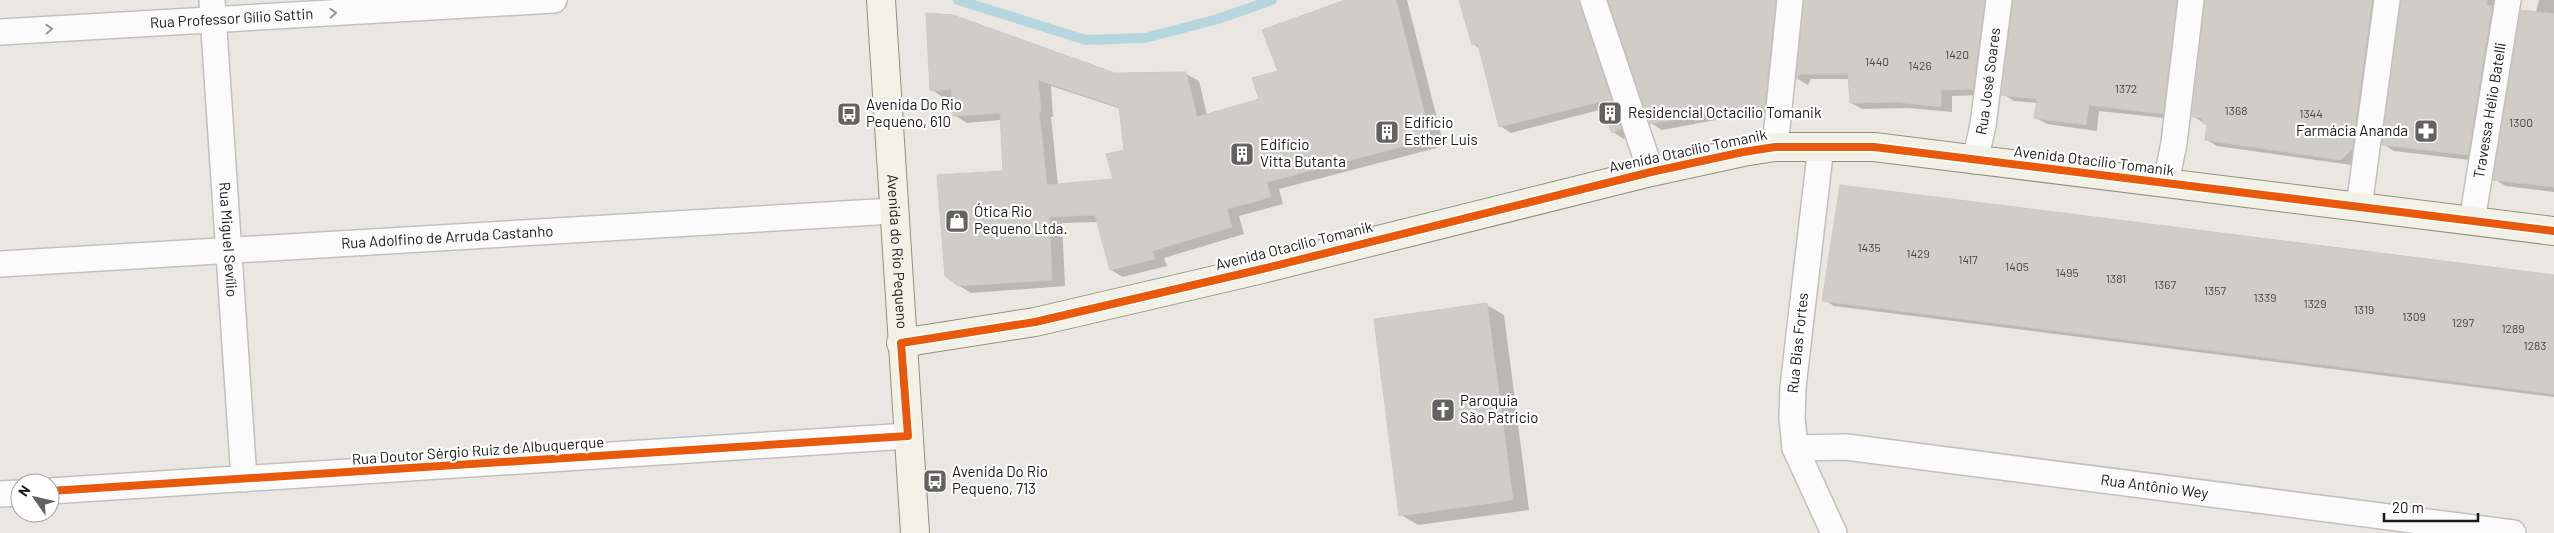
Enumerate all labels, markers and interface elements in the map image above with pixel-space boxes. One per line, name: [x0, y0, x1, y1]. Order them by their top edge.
street label: Rua Professor Gílio Sattin: [149, 4, 314, 31]
one-way arrow: [329, 7, 337, 18]
one-way arrow: [45, 24, 53, 35]
street label: Rua José Soares: [1971, 26, 2003, 136]
street label: Travessa Hélio Batelli: [2469, 41, 2509, 180]
house number: 1420: [1945, 47, 1969, 61]
house number: 1440: [1865, 54, 1889, 68]
house number: 1426: [1908, 58, 1932, 72]
house number: 1372: [2115, 81, 2137, 95]
place label: Avenida Do Rio Pequeno, 610: [866, 95, 962, 130]
building icon: Residencial Octacilio Tomanik: [1597, 100, 1623, 126]
bus stop icon: Avenida Do Rio Pequeno, 610: [836, 101, 862, 127]
place label: Residencial Octacilio Tomanik: [1628, 103, 1822, 121]
house number: 1368: [2225, 103, 2247, 117]
house number: 1344: [2299, 106, 2323, 120]
place label: Edifício Esther Luis: [1404, 113, 1478, 148]
house number: 1300: [2509, 115, 2533, 129]
pharmacy icon: Farmácia Ananda: [2413, 118, 2439, 144]
building icon: Edifício Esther Luis: [1374, 119, 1400, 145]
place label: Farmácia Ananda: [2296, 121, 2408, 139]
street label: Avenida Otacílio Tomanik: [1607, 124, 1769, 176]
place label: Edifício Vitta Butanta: [1260, 135, 1346, 170]
building icon: Edifício Vitta Butanta: [1229, 141, 1255, 167]
street label: Avenida Otacílio Tomanik: [2013, 141, 2176, 179]
street label: Avenida do Rio Pequeno: [884, 173, 912, 329]
street label: Rua Miguel Sevílio: [216, 181, 242, 298]
place label: Ótica Rio Pequeno Ltda.: [974, 202, 1068, 237]
shop icon: Ótica Rio Pequeno Ltda.: [944, 208, 970, 234]
street label: Avenida Otacílio Tomanik: [1213, 217, 1375, 273]
street label: Rua Adolfino de Arruda Castanho: [341, 221, 554, 252]
house number: 1435: [1857, 240, 1881, 254]
house number: 1429: [1906, 246, 1930, 260]
house number: 1417: [1958, 252, 1978, 266]
house number: 1405: [2005, 259, 2029, 273]
house number: 1495: [2055, 265, 2079, 279]
house number: 1381: [2106, 271, 2126, 285]
house number: 1367: [2154, 277, 2176, 291]
house number: 1357: [2204, 283, 2226, 297]
house number: 1339: [2254, 290, 2276, 304]
street label: Rua Bias Fortes: [1783, 292, 1811, 394]
house number: 1329: [2303, 296, 2327, 310]
house number: 1319: [2354, 302, 2374, 316]
house number: 1309: [2402, 309, 2426, 323]
house number: 1297: [2452, 315, 2475, 329]
house number: 1289: [2501, 321, 2525, 335]
house number: 1283: [2523, 338, 2547, 352]
place label: Paroquia São Patricio: [1460, 391, 1538, 426]
church icon: Paroquia São Patricio: [1430, 397, 1456, 423]
street label: Rua Doutor Sérgio Ruiz de Albuquerque: [351, 432, 605, 468]
place label: Avenida Do Rio Pequeno, 713: [952, 462, 1048, 497]
bus stop icon: Avenida Do Rio Pequeno, 713: [922, 468, 948, 494]
street label: Rua Antônio Wey: [2100, 470, 2210, 502]
north arrow: [10, 473, 60, 523]
text: N: [14, 482, 33, 499]
scale bar: [2384, 490, 2478, 522]
text: 20 m: [2392, 498, 2424, 516]

